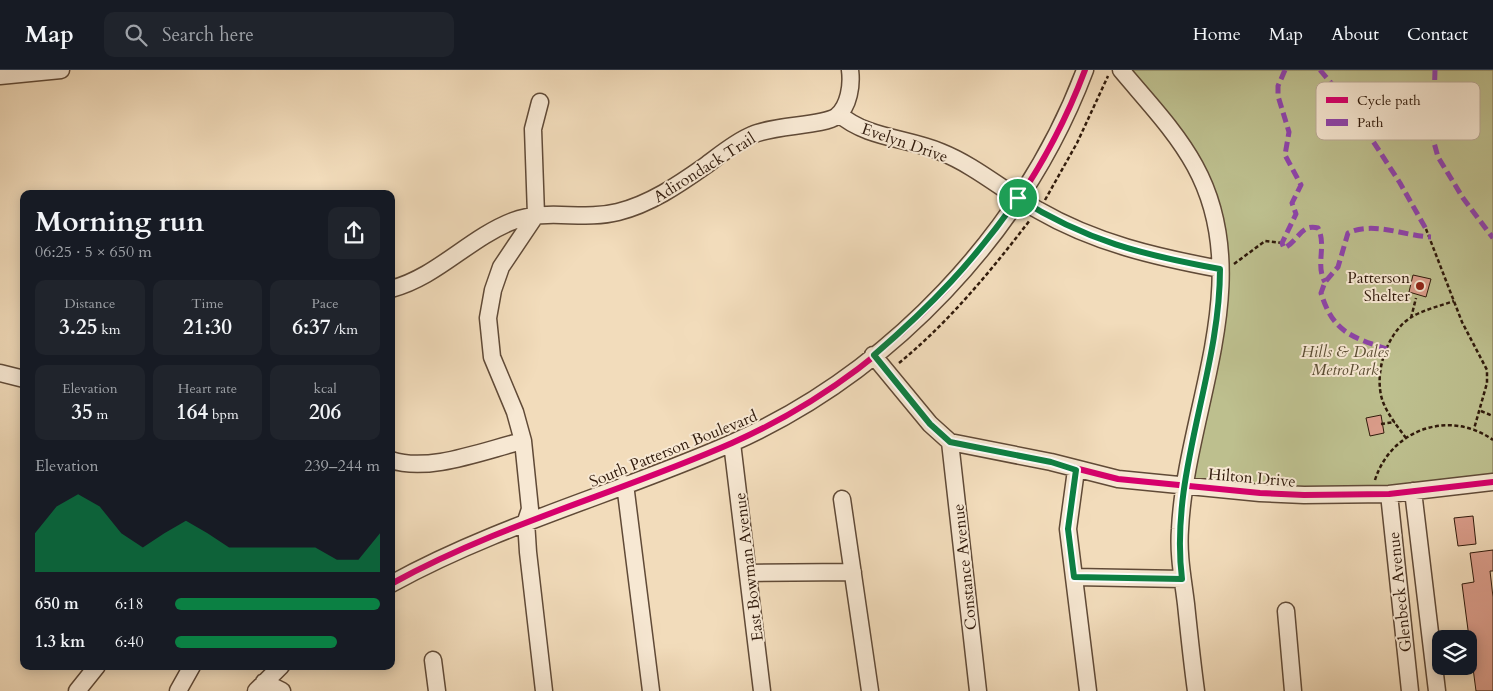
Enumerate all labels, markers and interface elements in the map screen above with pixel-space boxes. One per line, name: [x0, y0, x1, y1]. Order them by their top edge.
search box: [104, 12, 454, 57]
text: Map: [25, 18, 74, 51]
icon: search: [122, 21, 150, 49]
text: Search here: [162, 22, 254, 48]
text: Home: [1193, 22, 1241, 47]
text: Map: [1269, 22, 1303, 47]
text: About: [1331, 22, 1379, 47]
text: Contact: [1407, 22, 1468, 47]
legend: [1316, 82, 1480, 140]
text: Cycle path: [1357, 91, 1421, 110]
text: Path: [1357, 113, 1384, 132]
street label: Evelyn Drive: [859, 118, 951, 168]
street label: Adirondack Trail: [649, 128, 760, 208]
pin: [997, 177, 1039, 219]
icon: arrive: [1004, 184, 1032, 212]
text: Morning run: [35, 203, 204, 241]
button: share: [328, 207, 380, 259]
text: 06:25 · 5 × 650 m: [35, 241, 152, 263]
place label: Patterson Shelter: [1347, 267, 1410, 307]
marker: Patterson Shelter: [1414, 280, 1426, 292]
text: Distance: [64, 294, 115, 313]
text: Time: [191, 294, 224, 313]
text: Pace: [312, 294, 339, 313]
text: 3.25: [59, 313, 97, 342]
text: 21:30: [183, 313, 232, 342]
text: 6:37: [292, 313, 331, 342]
text: km: [97, 320, 121, 339]
text: /km: [331, 320, 358, 339]
park label: Hills & Dales MetroPark: [1301, 341, 1390, 381]
text: Elevation: [62, 379, 118, 398]
text: Heart rate: [178, 379, 237, 398]
text: kcal: [313, 379, 337, 398]
text: 35: [71, 398, 93, 427]
text: 164: [176, 398, 208, 427]
text: 206: [309, 398, 341, 427]
text: m: [93, 405, 108, 424]
text: bpm: [208, 405, 239, 424]
street label: South Patterson Boulevard: [586, 405, 761, 493]
text: Elevation: [35, 455, 99, 477]
text: 239–244 m: [304, 455, 380, 477]
street label: Hilton Drive: [1207, 463, 1297, 493]
street label: East Bowman Avenue: [729, 491, 769, 642]
street label: Constance Avenue: [947, 503, 983, 631]
street label: Glenbeck Avenue: [1383, 531, 1417, 653]
text: 650 m: [35, 593, 79, 615]
text: 6:18: [115, 593, 144, 615]
map controls: [1432, 630, 1477, 675]
button: layers: [1432, 630, 1477, 675]
text: 1.3 km: [35, 631, 85, 653]
text: 6:40: [115, 631, 144, 653]

